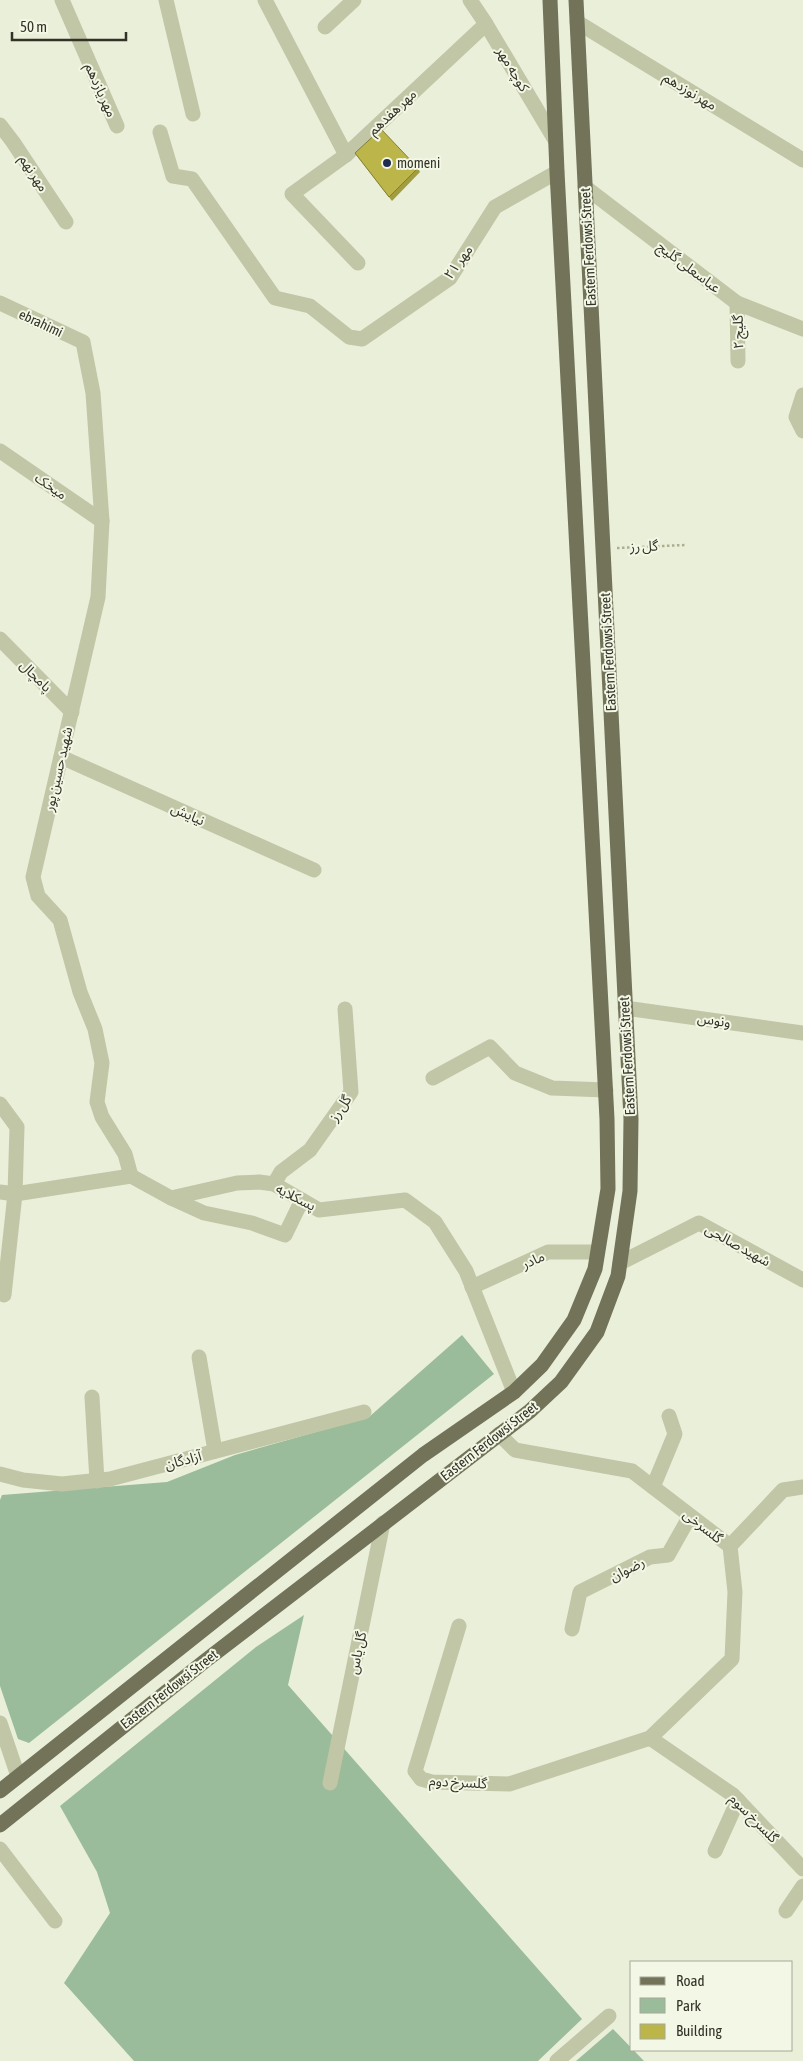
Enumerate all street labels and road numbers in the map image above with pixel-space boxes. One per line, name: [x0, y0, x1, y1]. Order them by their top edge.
street label: کوچه مهر: [491, 43, 533, 96]
street label: مهر یازدهم: [79, 60, 120, 121]
street label: مهر نوزدهم: [659, 69, 720, 116]
street label: مهر هفدهم: [365, 86, 422, 141]
street label: مهر نهم: [14, 152, 52, 196]
street label: Eastern Ferdowsi Street: [577, 187, 599, 307]
street label: عباسعلی گلیج: [652, 238, 724, 298]
street label: مهر ۲۱: [440, 242, 476, 283]
street label: ebrahimi: [16, 306, 66, 340]
street label: گلیج ۲: [730, 314, 749, 349]
street label: میخک: [32, 469, 70, 503]
street label: گل رز: [629, 538, 659, 556]
street label: Eastern Ferdowsi Street: [597, 592, 619, 712]
street label: پامچال: [15, 657, 55, 697]
street label: شهید حسین پور: [40, 725, 78, 814]
street label: نیایش: [168, 800, 207, 829]
street label: Eastern Ferdowsi Street: [616, 996, 638, 1116]
street label: ونوس: [696, 1010, 732, 1031]
street label: گل رز: [325, 1092, 355, 1126]
street label: پسکلایه: [272, 1180, 319, 1216]
street label: شهید صالحی: [702, 1220, 773, 1270]
street label: مادر: [518, 1248, 547, 1273]
street label: Eastern Ferdowsi Street: [437, 1398, 541, 1484]
street label: آزادگان: [163, 1447, 204, 1474]
street label: گلسرخی: [680, 1506, 726, 1547]
street label: رضوان: [607, 1553, 648, 1585]
street label: گل یاس: [345, 1630, 370, 1676]
street label: Eastern Ferdowsi Street: [117, 1646, 221, 1732]
street label: گلسرخ دوم: [428, 1772, 488, 1795]
street label: گلسرخ سوم: [724, 1790, 782, 1848]

